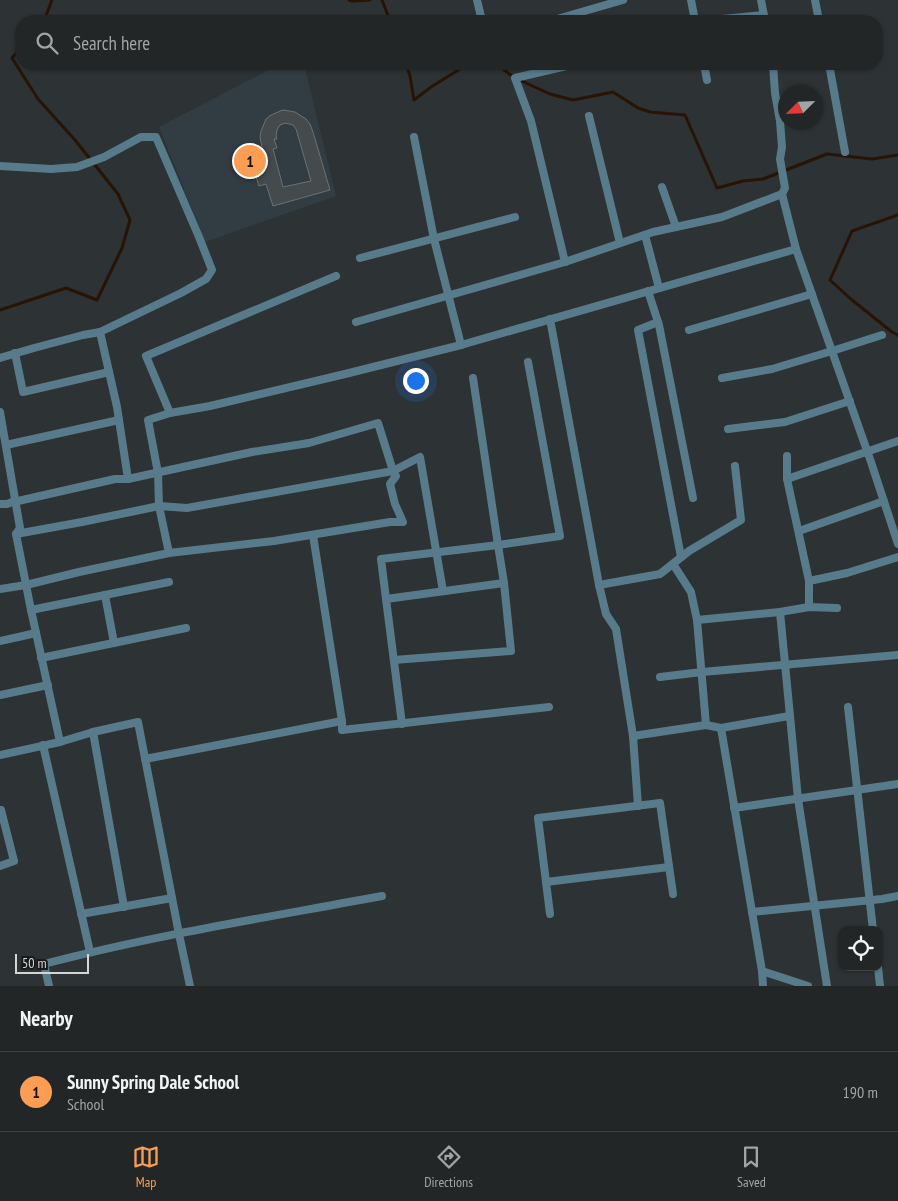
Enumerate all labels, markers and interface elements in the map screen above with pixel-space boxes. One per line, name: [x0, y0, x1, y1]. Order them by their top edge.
search box: [15, 15, 883, 70]
icon: search: [33, 29, 61, 57]
text: Search here: [73, 31, 150, 55]
north arrow: [778, 85, 823, 130]
pin: 1: [234, 142, 266, 180]
your location: [403, 368, 429, 394]
map controls: [838, 926, 883, 971]
button: locate: [838, 926, 883, 971]
scale bar: [15, 951, 89, 974]
text: 50 m: [22, 954, 47, 972]
text: Nearby: [20, 1005, 73, 1032]
text: Sunny Spring Dale School: [67, 1070, 239, 1094]
text: 1: [32, 1082, 40, 1102]
text: 190 m: [843, 1082, 878, 1102]
text: School: [67, 1094, 104, 1114]
tab: Map: [132, 1143, 160, 1191]
tab: Directions: [424, 1143, 473, 1191]
tab: Saved: [737, 1143, 766, 1191]

